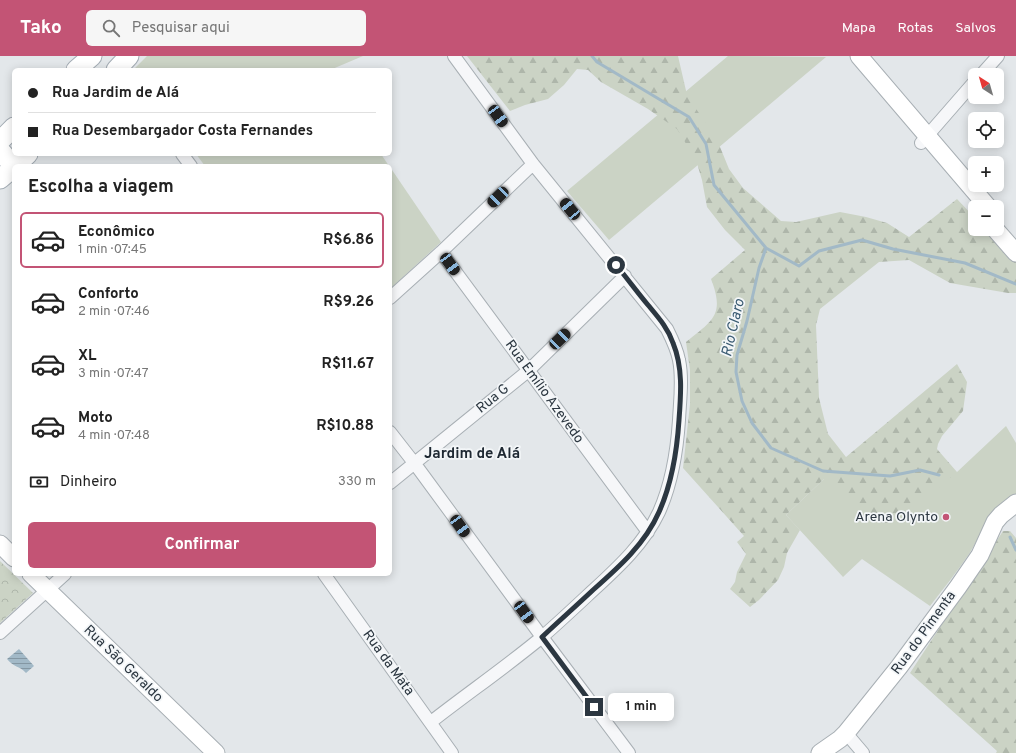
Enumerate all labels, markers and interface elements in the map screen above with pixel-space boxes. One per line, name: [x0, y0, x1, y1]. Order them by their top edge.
search box: [86, 10, 366, 46]
text: Tako: [20, 16, 62, 40]
icon: search: [100, 17, 122, 39]
text: Pesquisar aqui: [132, 19, 230, 38]
text: Mapa: [842, 20, 876, 37]
text: Rotas: [898, 20, 933, 37]
text: Salvos: [955, 20, 996, 37]
north arrow: [968, 68, 1004, 104]
map controls: [968, 68, 1004, 236]
text: Rua Jardim de Alá: [52, 84, 179, 103]
car: [486, 103, 510, 129]
button: locate: [968, 112, 1004, 148]
text: Rua Desembargador Costa Fernandes: [52, 122, 313, 141]
button: +: [968, 156, 1004, 192]
text: Escolha a viagem: [28, 176, 174, 199]
car: [485, 184, 511, 210]
car: [558, 196, 582, 222]
button: −: [968, 200, 1004, 236]
icon: car: [30, 222, 66, 258]
text: Econômico: [78, 223, 155, 242]
text: R$6.86: [323, 231, 374, 250]
text: 1 min · 07:45: [78, 242, 147, 258]
car: [438, 251, 462, 277]
route start: [607, 256, 625, 274]
icon: car: [30, 284, 66, 320]
text: Conforto: [78, 285, 139, 304]
text: R$9.26: [323, 293, 374, 312]
water label: Rio Claro: [718, 297, 750, 359]
text: 2 min · 07:46: [78, 304, 150, 320]
car: [547, 326, 573, 352]
street label: Rua Emílio Azevedo: [501, 337, 587, 447]
icon: car: [30, 346, 66, 382]
text: XL: [78, 347, 96, 366]
text: R$11.67: [322, 355, 374, 374]
text: 3 min · 07:47: [78, 366, 149, 382]
street label: Rua G: [473, 381, 513, 417]
icon: car: [30, 408, 66, 444]
text: Moto: [78, 409, 113, 428]
text: R$10.88: [316, 417, 374, 436]
text: 4 min · 07:48: [78, 428, 150, 444]
district label: Jardim de Alá: [424, 445, 520, 464]
icon: cash: [28, 471, 50, 493]
text: Dinheiro: [60, 473, 117, 492]
text: 330 m: [338, 474, 376, 490]
place label: Arena Olynto: [855, 509, 938, 526]
marker: Arena Olynto: [941, 512, 951, 522]
car: [448, 513, 472, 539]
button: Confirmar: [28, 522, 376, 568]
street label: Rua do Pimenta: [888, 588, 960, 678]
car: [512, 599, 536, 625]
street label: Rua São Geraldo: [80, 622, 166, 706]
street label: Rua da Mata: [359, 627, 417, 699]
callout: 1 min: [608, 693, 674, 721]
route end: [585, 698, 603, 716]
text: 1 min: [625, 699, 657, 715]

